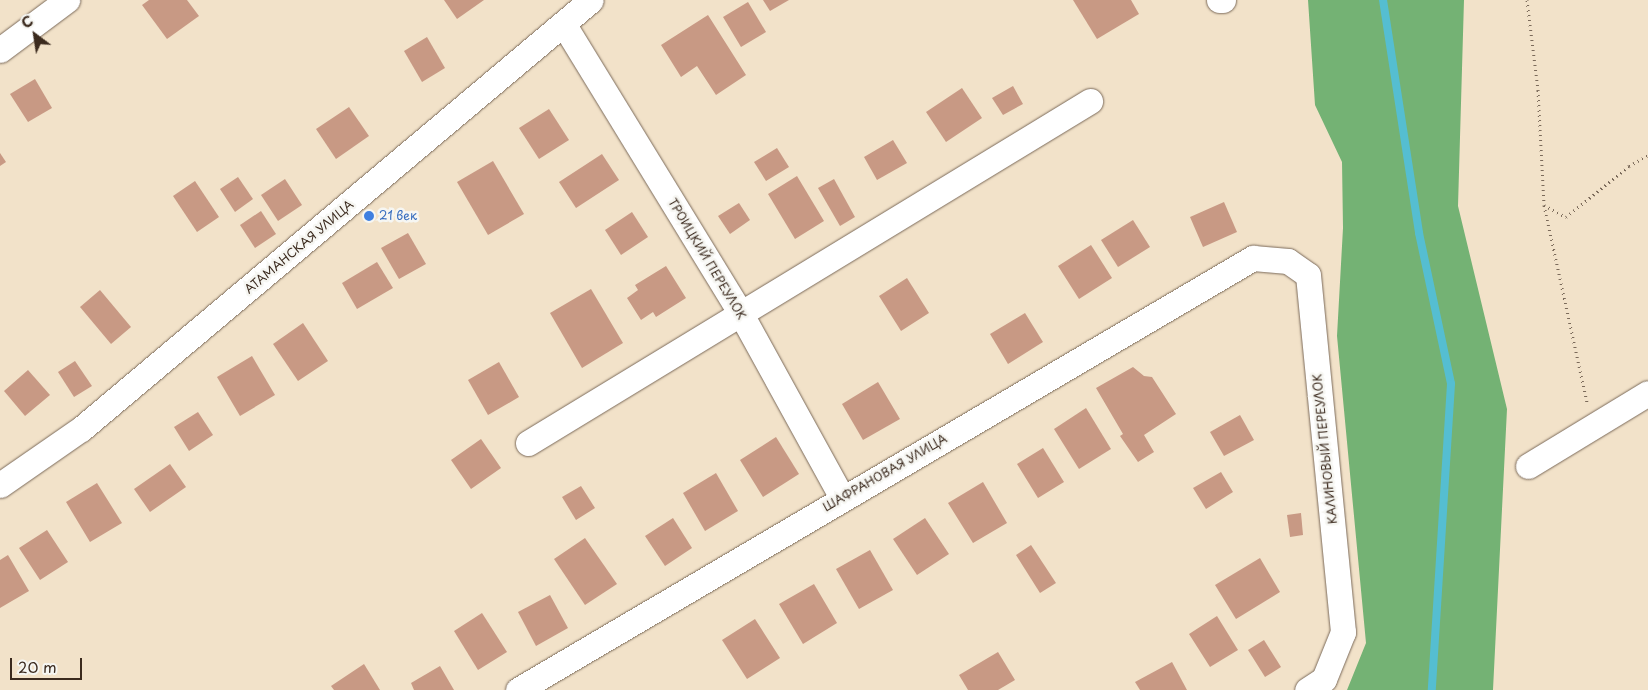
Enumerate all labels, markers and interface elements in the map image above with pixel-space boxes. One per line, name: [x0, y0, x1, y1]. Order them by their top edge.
north arrow: [10, 10, 60, 60]
text: С: [17, 10, 37, 33]
street label: ТРОИЦКИЙ ПЕРЕУЛОК: [665, 196, 749, 322]
street label: АТАМАНСКАЯ УЛИЦА: [242, 197, 356, 297]
place label: 21 век: [379, 209, 418, 223]
marker: 21 век: [363, 210, 375, 222]
street label: КАЛИНОВЫЙ ПЕРЕУЛОК: [1310, 373, 1340, 525]
street label: ШАФРАНОВАЯ УЛИЦА: [821, 432, 949, 514]
scale bar: [12, 648, 85, 680]
text: 20 m: [18, 655, 57, 678]

